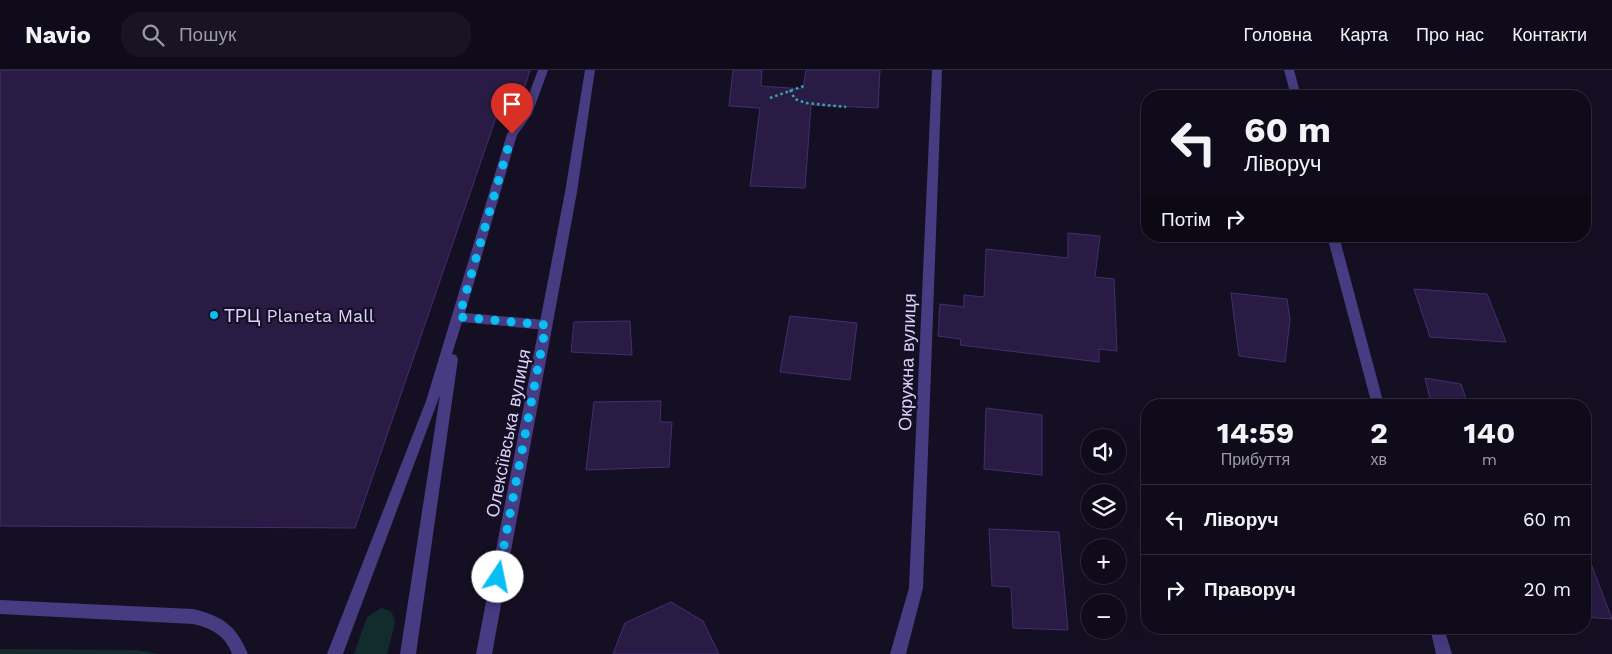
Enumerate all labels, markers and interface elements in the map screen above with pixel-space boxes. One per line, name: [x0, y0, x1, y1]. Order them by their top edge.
search box: [121, 12, 471, 57]
text: Navio: [25, 21, 91, 49]
icon: search: [139, 21, 167, 49]
text: Пошук: [179, 23, 236, 46]
text: Головна: [1244, 24, 1312, 45]
text: Карта: [1340, 24, 1388, 45]
text: Про нас: [1416, 24, 1484, 45]
text: Контакти: [1512, 24, 1587, 45]
pin: [491, 83, 533, 134]
icon: arrive: [498, 90, 526, 118]
text: 60 m: [1244, 109, 1331, 151]
icon: left: [1161, 110, 1226, 175]
text: Ліворуч: [1244, 151, 1321, 176]
icon: right: [1221, 205, 1249, 233]
text: Потім: [1161, 208, 1211, 231]
street label: Окружна вулиця: [894, 293, 920, 431]
place label: ТРЦ Planeta Mall: [224, 305, 375, 326]
marker: ТРЦ Planeta Mall: [208, 309, 220, 321]
street label: Олексіївська вулиця: [481, 347, 535, 519]
text: 14:59: [1217, 415, 1294, 450]
text: 2: [1370, 415, 1388, 450]
text: 140: [1464, 415, 1515, 450]
map controls: [1081, 429, 1126, 639]
button: sound: [1081, 429, 1126, 474]
text: Прибуття: [1221, 450, 1290, 469]
text: хв: [1371, 450, 1387, 469]
text: m: [1482, 450, 1497, 469]
button: layers: [1081, 484, 1126, 529]
icon: left: [1161, 506, 1189, 534]
text: Ліворуч: [1204, 508, 1279, 531]
text: 60 m: [1523, 508, 1571, 531]
button: +: [1081, 539, 1126, 584]
position arrow: [471, 550, 523, 602]
icon: right: [1161, 576, 1189, 604]
text: Праворуч: [1204, 578, 1296, 601]
text: 20 m: [1524, 578, 1571, 601]
button: −: [1081, 594, 1126, 639]

